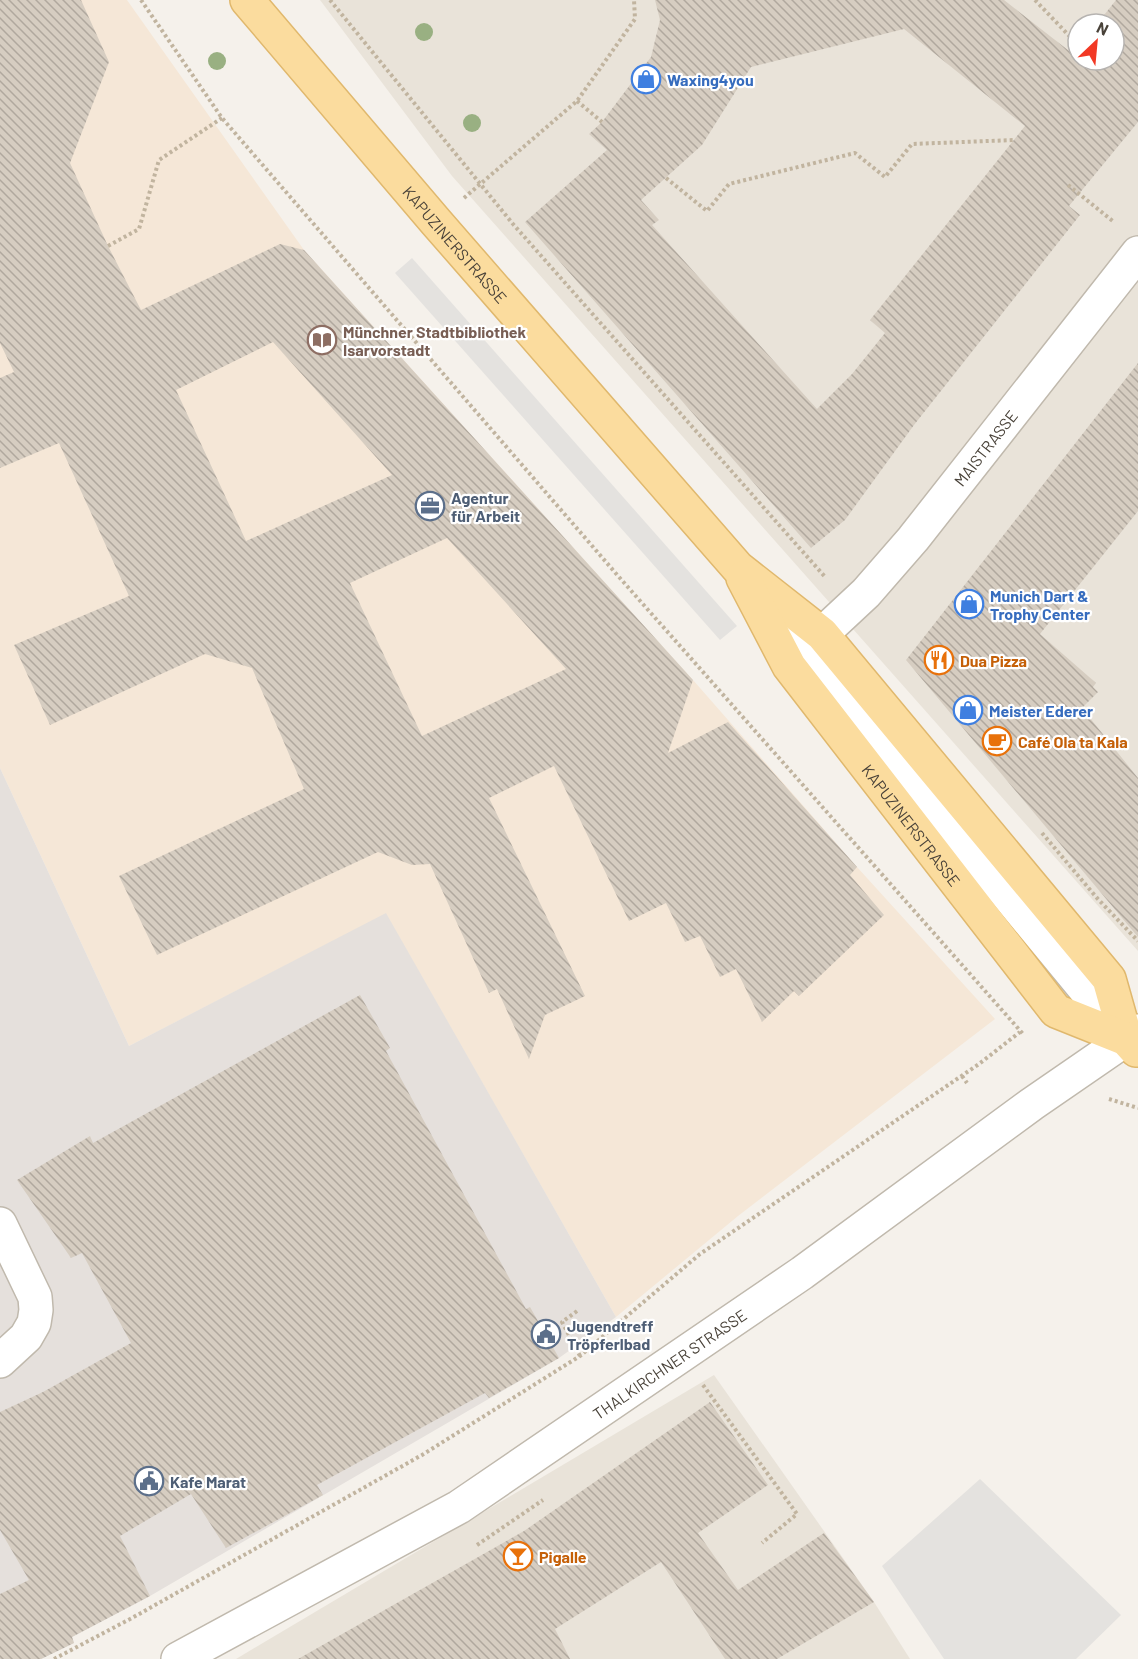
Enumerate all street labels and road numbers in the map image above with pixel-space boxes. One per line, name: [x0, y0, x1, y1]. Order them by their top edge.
street label: KAPUZINERSTRASSE: [400, 182, 511, 307]
street label: MAISTRASSE: [949, 406, 1021, 489]
street label: KAPUZINERSTRASSE: [859, 760, 965, 889]
street label: THALKIRCHNER STRASSE: [589, 1304, 750, 1423]

